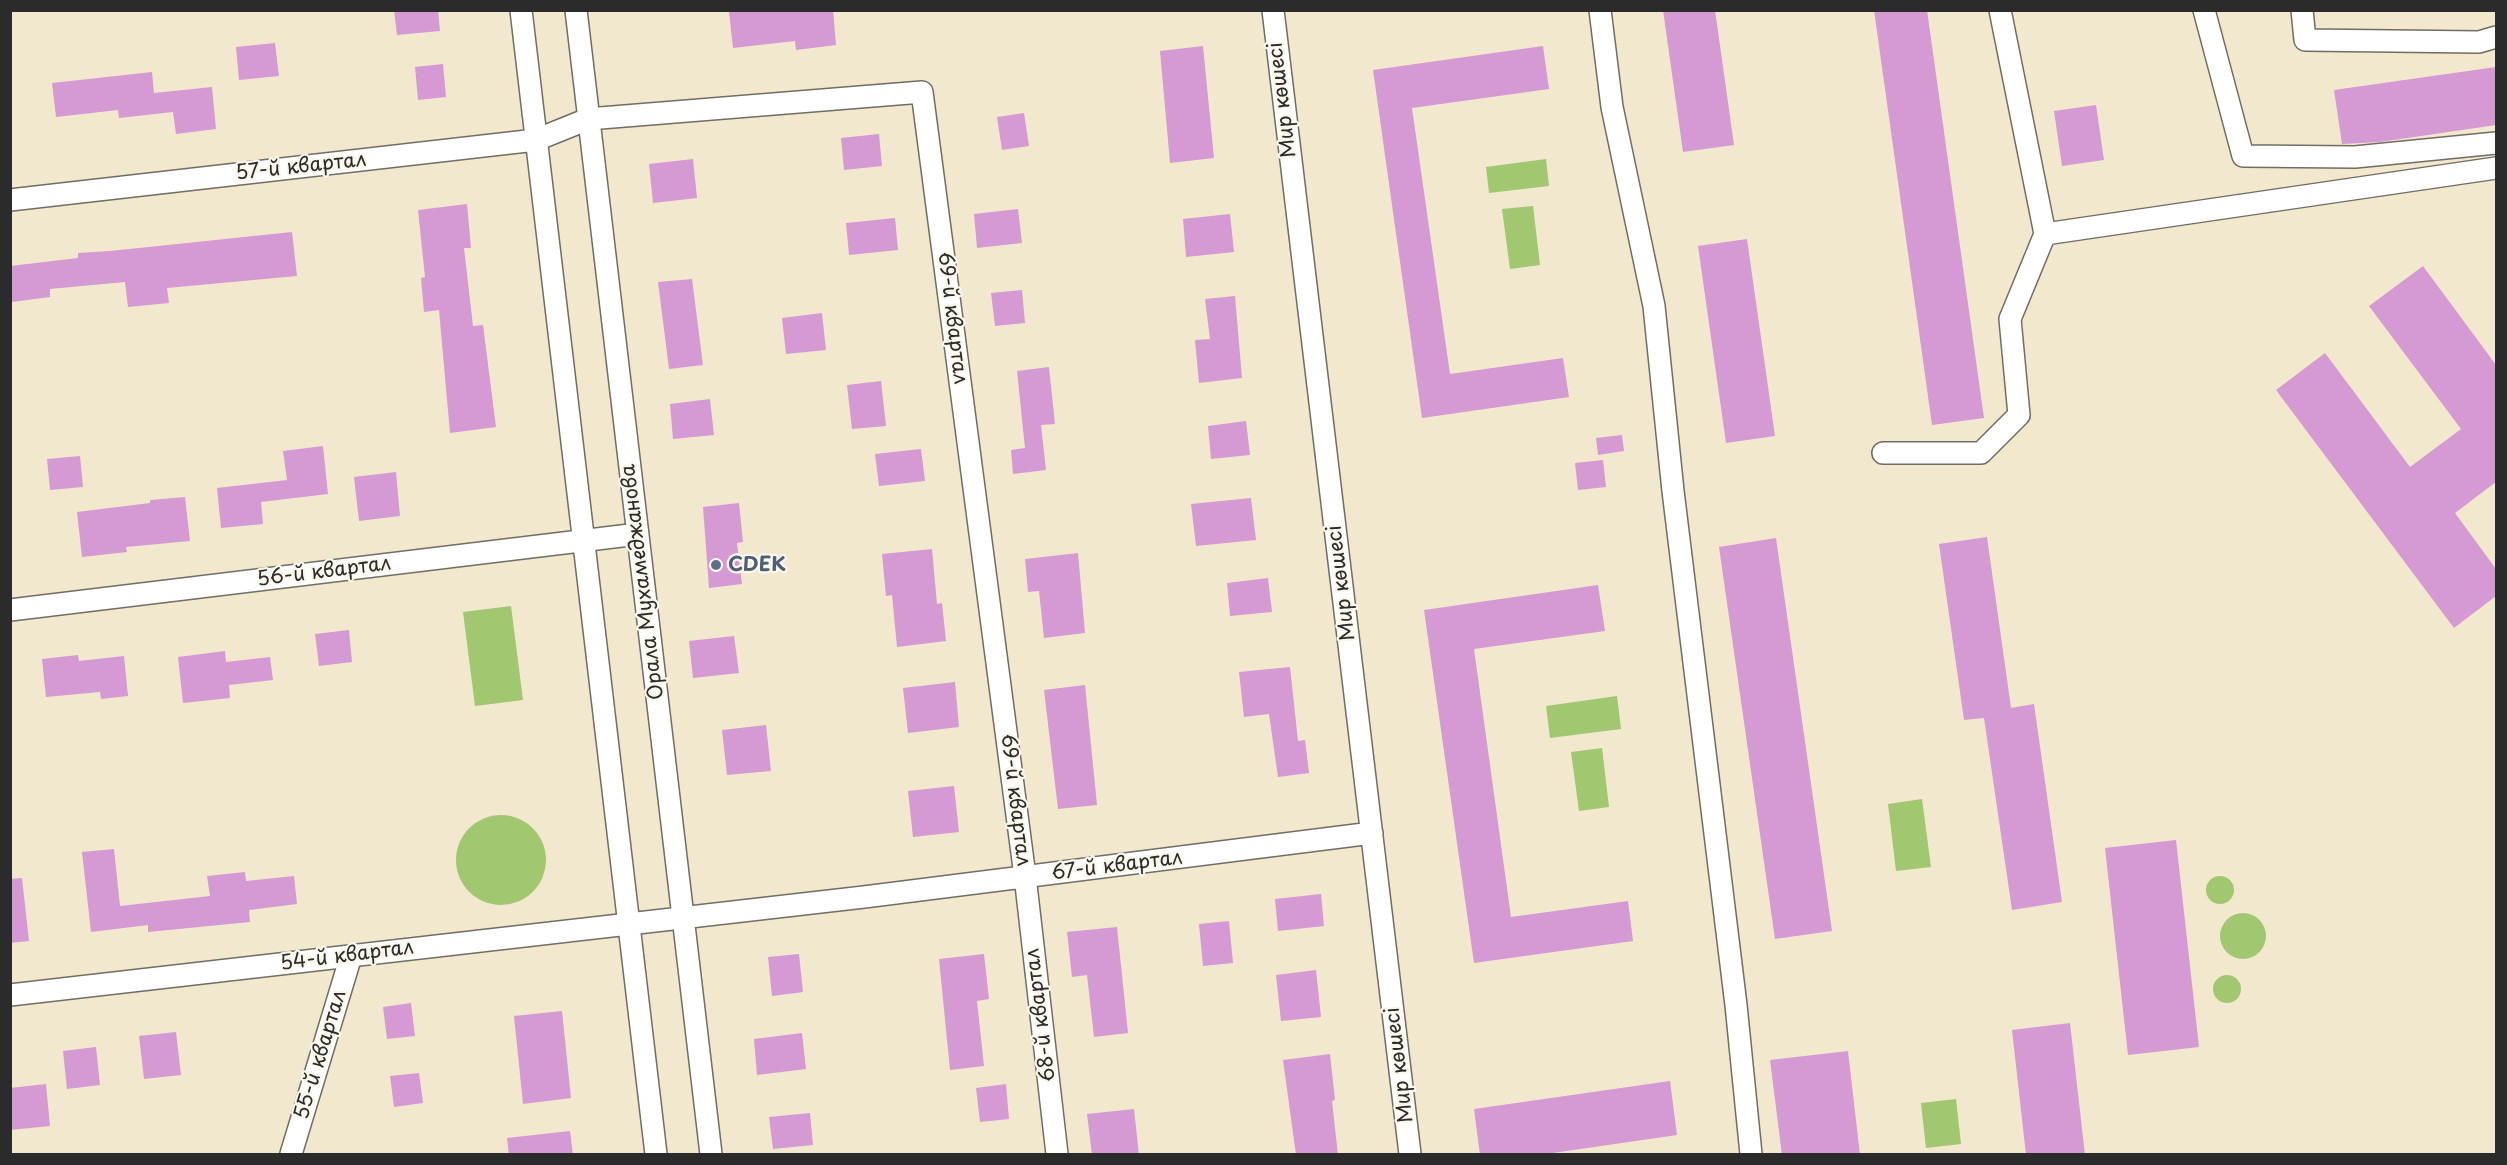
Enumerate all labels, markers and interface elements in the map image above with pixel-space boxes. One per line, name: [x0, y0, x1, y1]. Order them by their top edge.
street label: Мир көшесі: [1264, 41, 1302, 159]
street label: 57-й квартал: [235, 148, 367, 186]
street label: 69-й квартал: [932, 250, 972, 386]
street label: Орала Мухамеджанова: [617, 463, 669, 701]
street label: Мир көшесі: [1323, 524, 1361, 642]
street label: 56-й квартал: [256, 552, 392, 592]
place label: CDEK: [728, 553, 786, 577]
marker: CDEK: [709, 558, 723, 572]
street label: 69-й квартал: [995, 732, 1035, 868]
street label: 67-й квартал: [1050, 846, 1184, 886]
street label: 54-й квартал: [279, 936, 415, 976]
street label: 68-й квартал: [1021, 947, 1061, 1083]
street label: 55-й квартал: [290, 988, 352, 1122]
street label: Мир көшесі: [1381, 1006, 1419, 1124]

